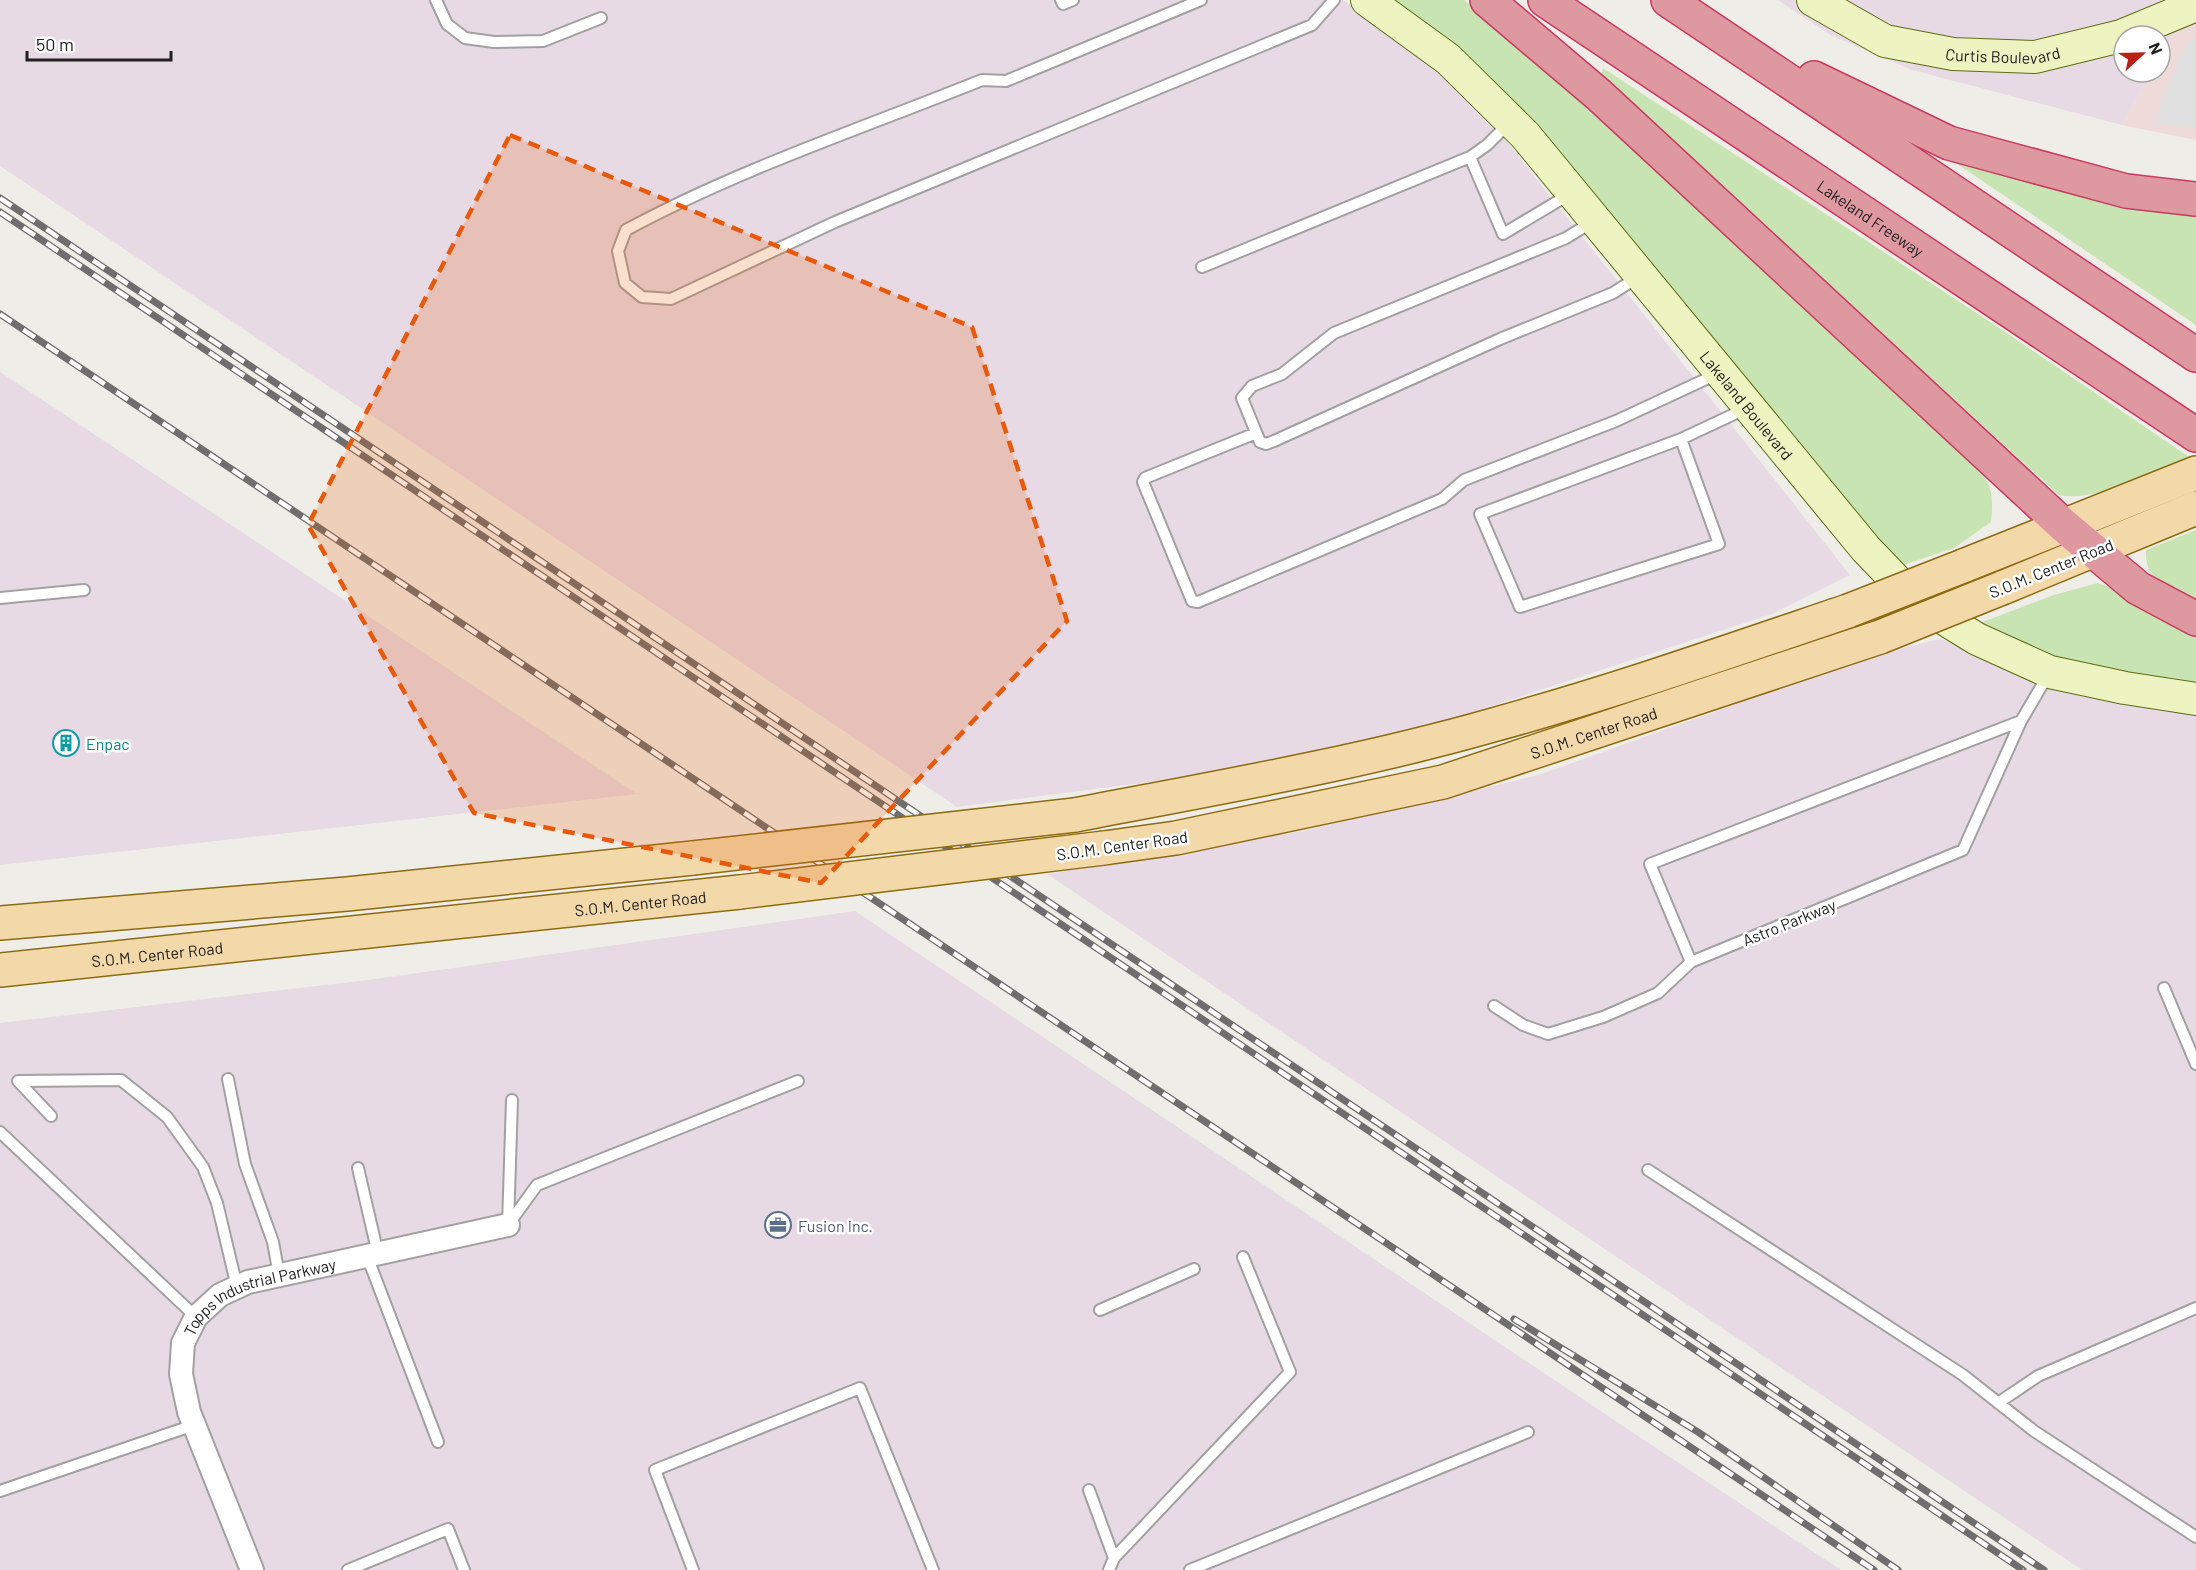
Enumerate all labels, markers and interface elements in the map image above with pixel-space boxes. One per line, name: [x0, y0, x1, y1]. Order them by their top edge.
scale bar: [27, 24, 171, 62]
north arrow: [2112, 24, 2172, 84]
text: 50 m: [36, 33, 74, 55]
text: N: [2146, 40, 2167, 57]
street label: Curtis Boulevard: [1944, 42, 2062, 67]
street label: Lakeland Freeway: [1814, 175, 1928, 261]
street label: Lakeland Boulevard: [1697, 347, 1798, 463]
street label: S.O.M. Center Road: [1986, 534, 2116, 602]
street label: S.O.M. Center Road: [1528, 702, 1659, 762]
building icon: Enpac: [51, 728, 81, 758]
place label: Enpac: [86, 734, 130, 753]
street label: S.O.M. Center Road: [1055, 826, 1189, 864]
street label: S.O.M. Center Road: [574, 886, 707, 919]
street label: Astro Parkway: [1739, 894, 1839, 949]
street label: S.O.M. Center Road: [90, 937, 224, 970]
office icon: Fusion Inc.: [763, 1210, 793, 1240]
place label: Fusion Inc.: [798, 1216, 873, 1235]
street label: Topps Industrial Parkway: [179, 1253, 338, 1338]

